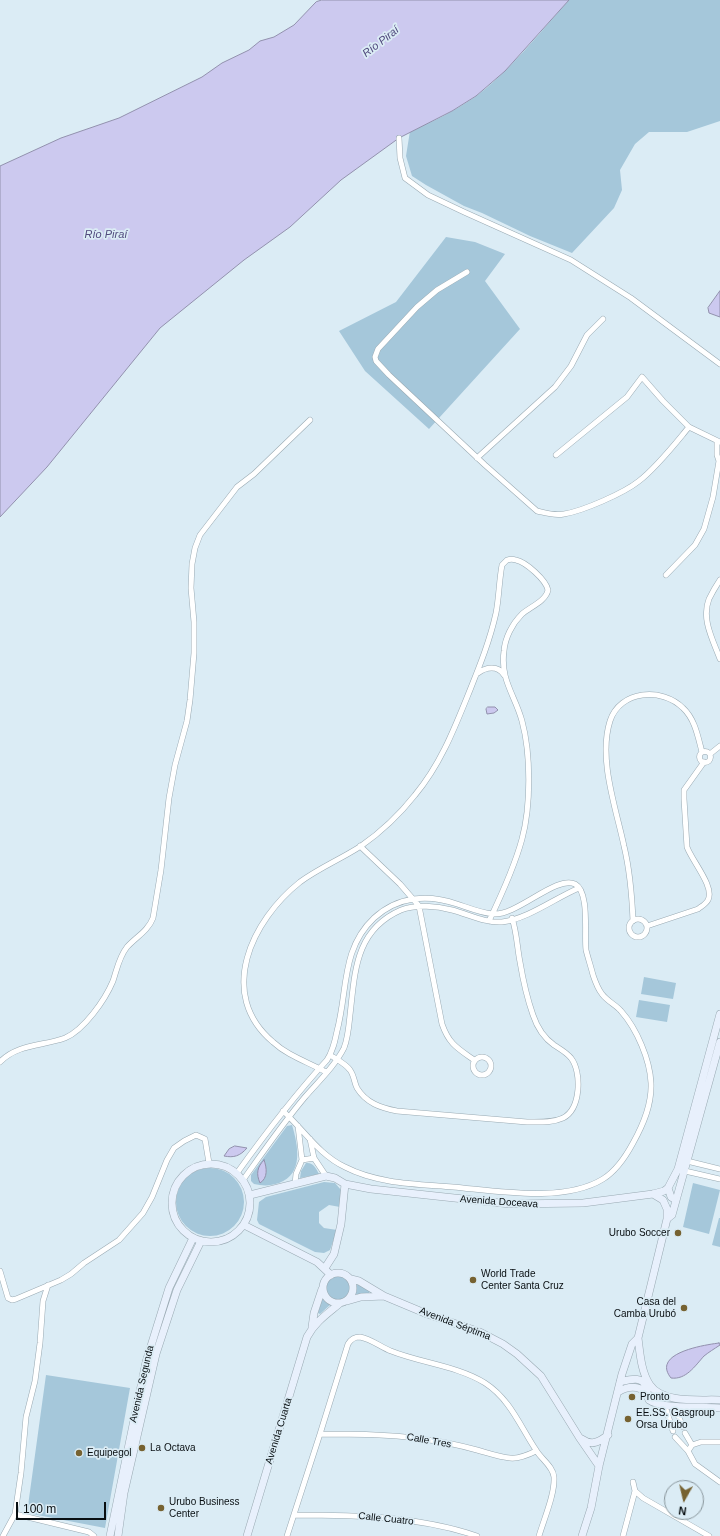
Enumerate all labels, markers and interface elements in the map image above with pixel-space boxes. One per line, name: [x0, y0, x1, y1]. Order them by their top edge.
water label: Río Piraí: [360, 24, 402, 60]
water label: Río Piraí: [85, 228, 127, 242]
street label: Avenida Doceava: [460, 1193, 538, 1211]
place label: Urubo Soccer: [609, 1227, 670, 1239]
marker: Urubo Soccer: [673, 1228, 683, 1238]
place label: World Trade Center Santa Cruz: [481, 1268, 564, 1292]
marker: World Trade Center Santa Cruz: [468, 1275, 478, 1285]
place label: Casa del Camba Urubó: [614, 1296, 676, 1320]
marker: Casa del Camba Urubó: [679, 1303, 689, 1313]
street label: Avenida Séptima: [418, 1305, 492, 1343]
street label: Avenida Segunda: [127, 1344, 157, 1424]
place label: Pronto: [640, 1391, 669, 1403]
marker: Pronto: [627, 1392, 637, 1402]
street label: Avenida Cuarta: [263, 1396, 295, 1466]
place label: EE.SS. Gasgroup Orsa Urubo: [636, 1407, 715, 1430]
marker: EE.SS. Gasgroup Orsa Urubo: [623, 1414, 633, 1424]
street label: Calle Tres: [406, 1431, 452, 1451]
place label: La Octava: [150, 1442, 196, 1454]
marker: La Octava: [137, 1443, 147, 1453]
place label: Equipegol: [87, 1447, 131, 1459]
marker: Equipegol: [74, 1448, 84, 1458]
north arrow: [664, 1480, 704, 1520]
scale bar: [18, 1494, 108, 1520]
place label: Urubo Business Center: [169, 1496, 240, 1520]
text: 100 m: [23, 1502, 56, 1516]
marker: Urubo Business Center: [156, 1503, 166, 1513]
text: N: [678, 1504, 687, 1517]
street label: Calle Cuatro: [358, 1510, 414, 1528]

